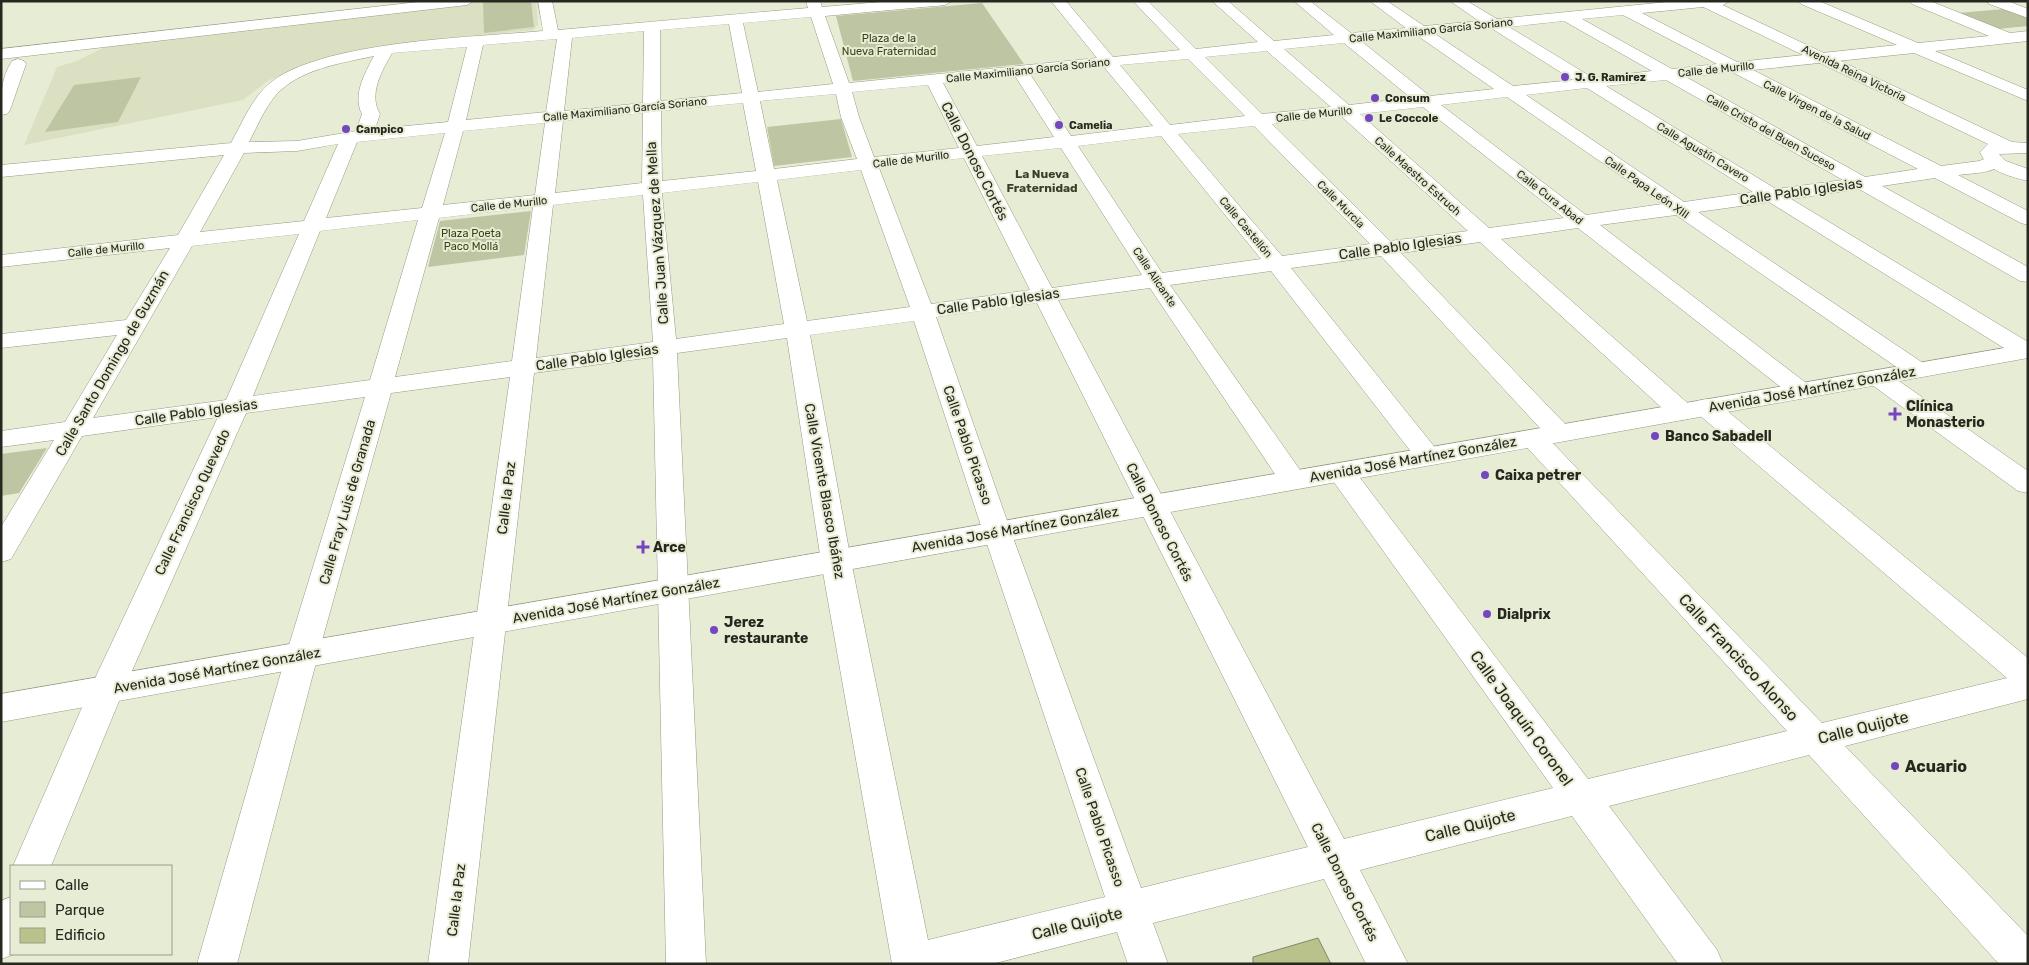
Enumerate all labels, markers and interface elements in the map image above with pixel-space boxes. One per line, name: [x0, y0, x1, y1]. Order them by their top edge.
street label: Calle Maximiliano García Soriano: [1348, 15, 1514, 46]
park label: Plaza de la Nueva Fraternidad: [842, 32, 936, 58]
street label: Avenida Reina Victoria: [1800, 43, 1908, 104]
street label: Calle Maximiliano García Soriano: [945, 55, 1111, 86]
street label: Calle de Murillo: [1677, 59, 1755, 80]
marker: J. G. Ramirez: [1559, 71, 1571, 83]
place label: J. G. Ramirez: [1575, 71, 1646, 84]
street label: Calle Virgen de la Salud: [1761, 78, 1873, 143]
street label: Calle Cristo del Buen Suceso: [1704, 91, 1838, 173]
marker: Consum: [1369, 92, 1381, 104]
place label: Consum: [1385, 92, 1430, 105]
street label: Calle Maximiliano García Soriano: [542, 94, 708, 125]
street label: Calle Donoso Cortés: [937, 99, 1012, 223]
street label: Calle de Murillo: [1275, 104, 1353, 125]
marker: Le Coccole: [1363, 112, 1375, 124]
place label: Le Coccole: [1379, 112, 1439, 125]
marker: Camelia: [1053, 119, 1065, 131]
place label: Camelia: [1069, 119, 1113, 132]
street label: Calle Agustín Cavero: [1654, 120, 1751, 185]
marker: Campico: [340, 123, 352, 135]
place label: Campico: [356, 123, 404, 136]
street label: Calle Maestro Estruch: [1372, 134, 1464, 219]
street label: Calle Juan Vázquez de Mella: [643, 141, 672, 325]
street label: Calle de Murillo: [872, 148, 950, 171]
street label: Calle Papa León XIII: [1602, 153, 1691, 221]
district label: La Nueva Fraternidad: [1006, 167, 1078, 195]
street label: Calle Cura Abad: [1514, 167, 1585, 227]
street label: Calle Pablo Iglesias: [1739, 174, 1864, 209]
street label: Calle Murcia: [1314, 178, 1367, 231]
street label: Calle de Murillo: [470, 194, 548, 215]
street label: Calle Castellón: [1216, 194, 1275, 260]
park label: Plaza Poeta Paco Mollá: [441, 227, 501, 253]
street label: Calle Pablo Iglesias: [1338, 229, 1463, 264]
street label: Calle de Murillo: [67, 239, 145, 260]
street label: Calle Alicante: [1130, 245, 1179, 310]
street label: Calle Santo Domingo de Guzmán: [52, 267, 173, 459]
street label: Calle Pablo Iglesias: [936, 284, 1061, 319]
street label: Calle Pablo Iglesias: [535, 340, 660, 375]
street label: Avenida José Martínez González: [1707, 363, 1917, 416]
street label: Calle Pablo Picasso: [939, 383, 996, 507]
street label: Calle Pablo Iglesias: [134, 395, 259, 430]
place label: Clínica Monasterio: [1906, 398, 1985, 431]
street label: Calle Vicente Blasco Ibáñez: [801, 402, 848, 580]
marker: Clínica Monasterio: [1888, 407, 1902, 421]
street label: Calle Fray Luis de Granada: [316, 418, 379, 587]
street label: Calle Francisco Quevedo: [151, 426, 234, 578]
place label: Banco Sabadell: [1665, 428, 1772, 445]
marker: Banco Sabadell: [1649, 430, 1661, 442]
street label: Avenida José Martínez González: [1308, 433, 1518, 486]
street label: Calle Donoso Cortés: [1122, 460, 1197, 584]
street label: Calle la Paz: [494, 461, 519, 536]
place label: Caixa petrer: [1495, 467, 1582, 484]
marker: Caixa petrer: [1479, 469, 1491, 481]
street label: Avenida José Martínez González: [910, 503, 1120, 556]
place label: Arce: [653, 539, 686, 556]
marker: Arce: [637, 541, 649, 553]
street label: Avenida José Martínez González: [511, 574, 721, 627]
street label: Calle Francisco Alonso: [1675, 590, 1803, 725]
place label: Dialprix: [1497, 606, 1551, 623]
marker: Dialprix: [1481, 608, 1493, 620]
place label: Jerez restaurante: [724, 614, 808, 647]
marker: Jerez restaurante: [708, 624, 720, 636]
street label: Avenida José Martínez González: [112, 644, 322, 697]
street label: Calle Joaquín Coronel: [1466, 647, 1577, 790]
street label: Calle Quijote: [1816, 707, 1911, 748]
place label: Acuario: [1905, 757, 1967, 776]
marker: Acuario: [1889, 760, 1901, 772]
street label: Calle Pablo Picasso: [1071, 765, 1128, 889]
street label: Calle Quijote: [1423, 805, 1518, 846]
street label: Calle Donoso Cortés: [1307, 820, 1382, 944]
street label: Calle la Paz: [444, 863, 469, 938]
legend: [10, 865, 172, 955]
text: Calle: [55, 876, 89, 894]
text: Parque: [55, 901, 105, 919]
street label: Calle Quijote: [1030, 903, 1125, 944]
text: Edificio: [55, 926, 105, 944]

